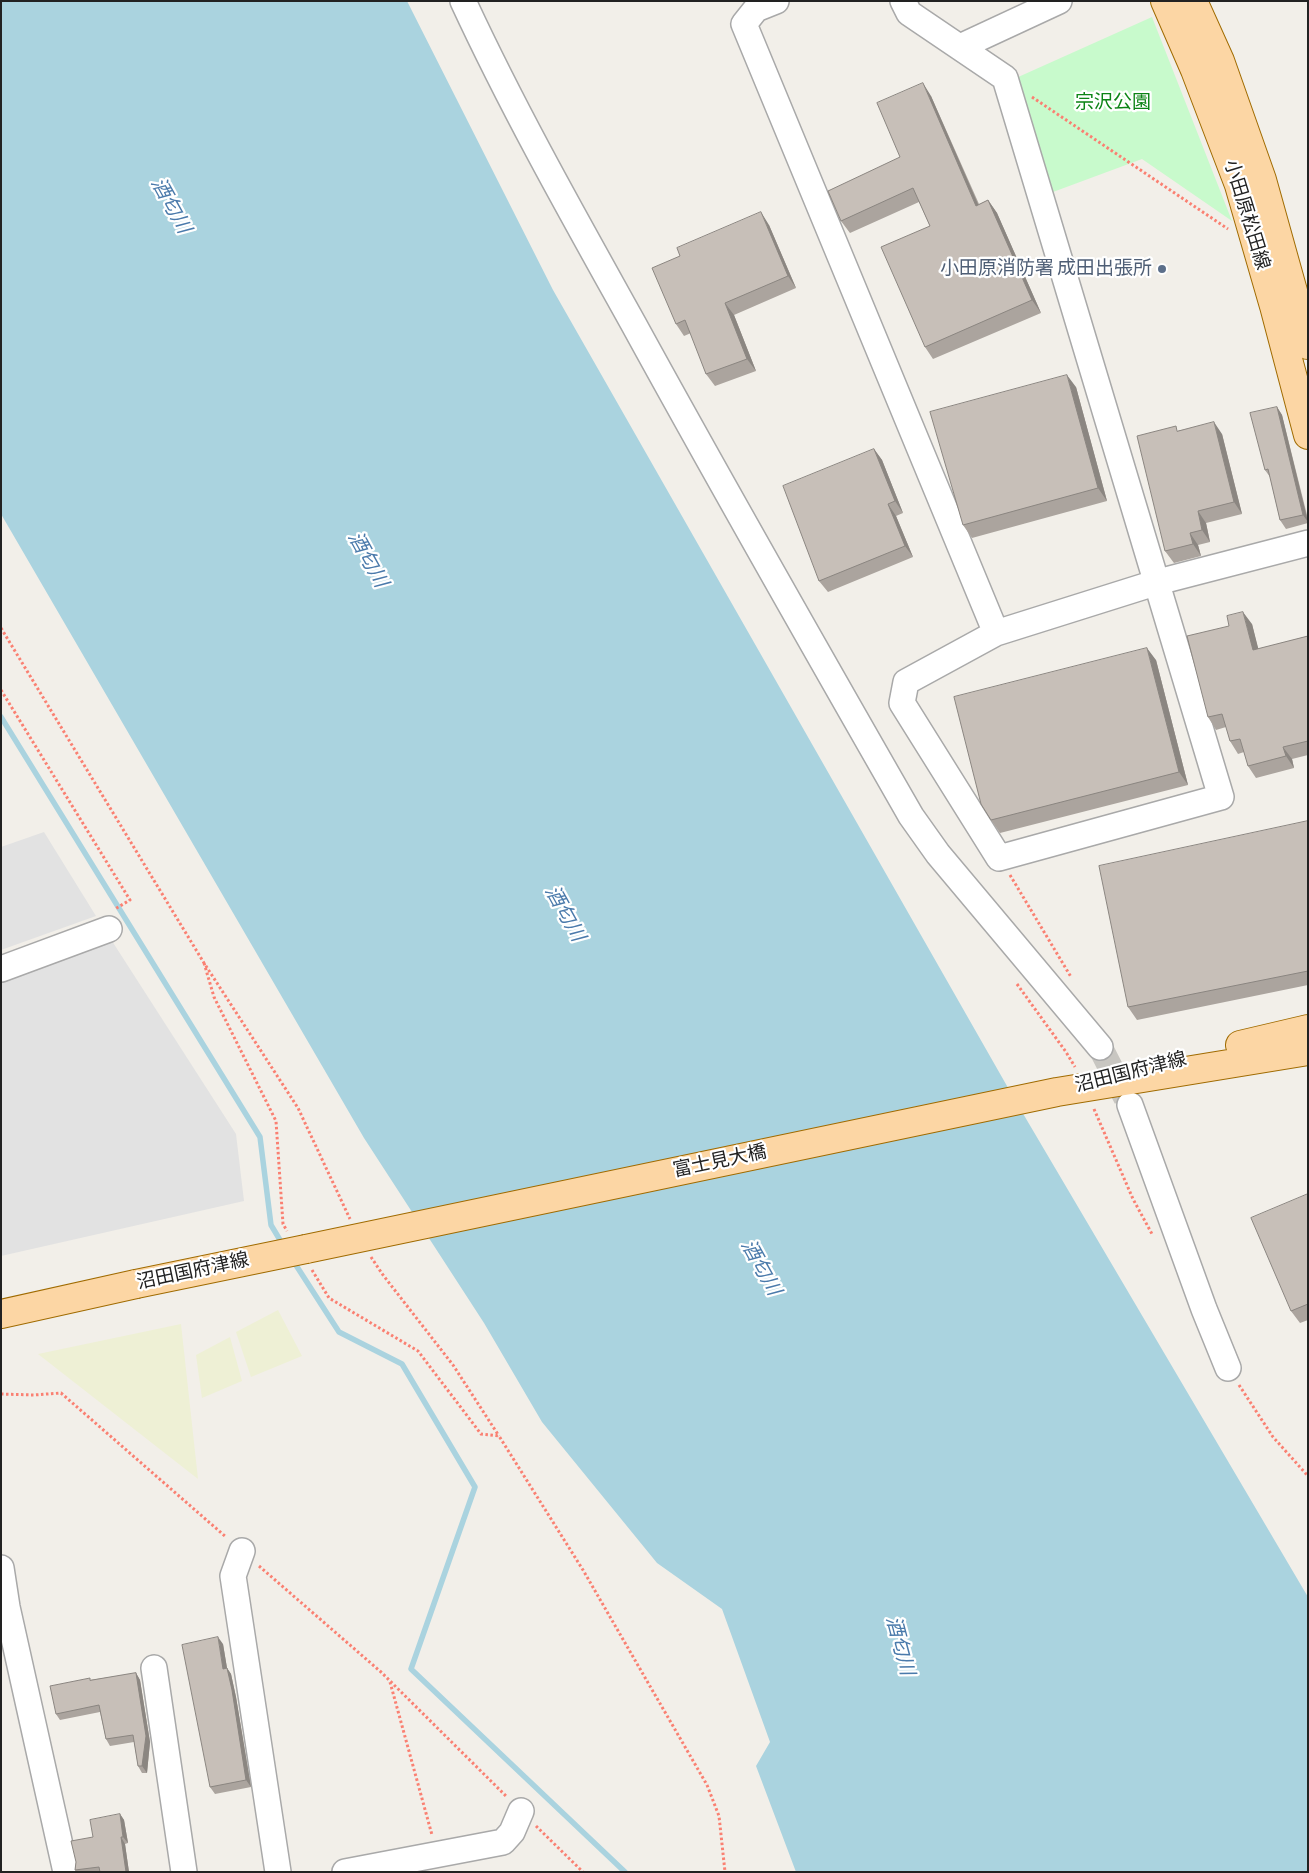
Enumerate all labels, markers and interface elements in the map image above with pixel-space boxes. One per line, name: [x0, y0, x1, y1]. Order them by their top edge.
park label: 宗沢公園: [1075, 92, 1151, 114]
street label: 小田原松田線: [1218, 157, 1274, 273]
water label: 酒匂川: [145, 174, 195, 238]
place label: 小田原消防署 成田出張所: [940, 258, 1152, 280]
marker: 小田原消防署 成田出張所: [1156, 263, 1168, 275]
water label: 酒匂川: [342, 528, 392, 592]
water label: 酒匂川: [539, 882, 589, 946]
street label: 沼田国府津線: [1073, 1048, 1189, 1098]
street label: 富士見大橋: [671, 1141, 769, 1183]
water label: 酒匂川: [735, 1236, 785, 1300]
street label: 沼田国府津線: [135, 1249, 251, 1295]
water label: 酒匂川: [880, 1614, 918, 1678]

